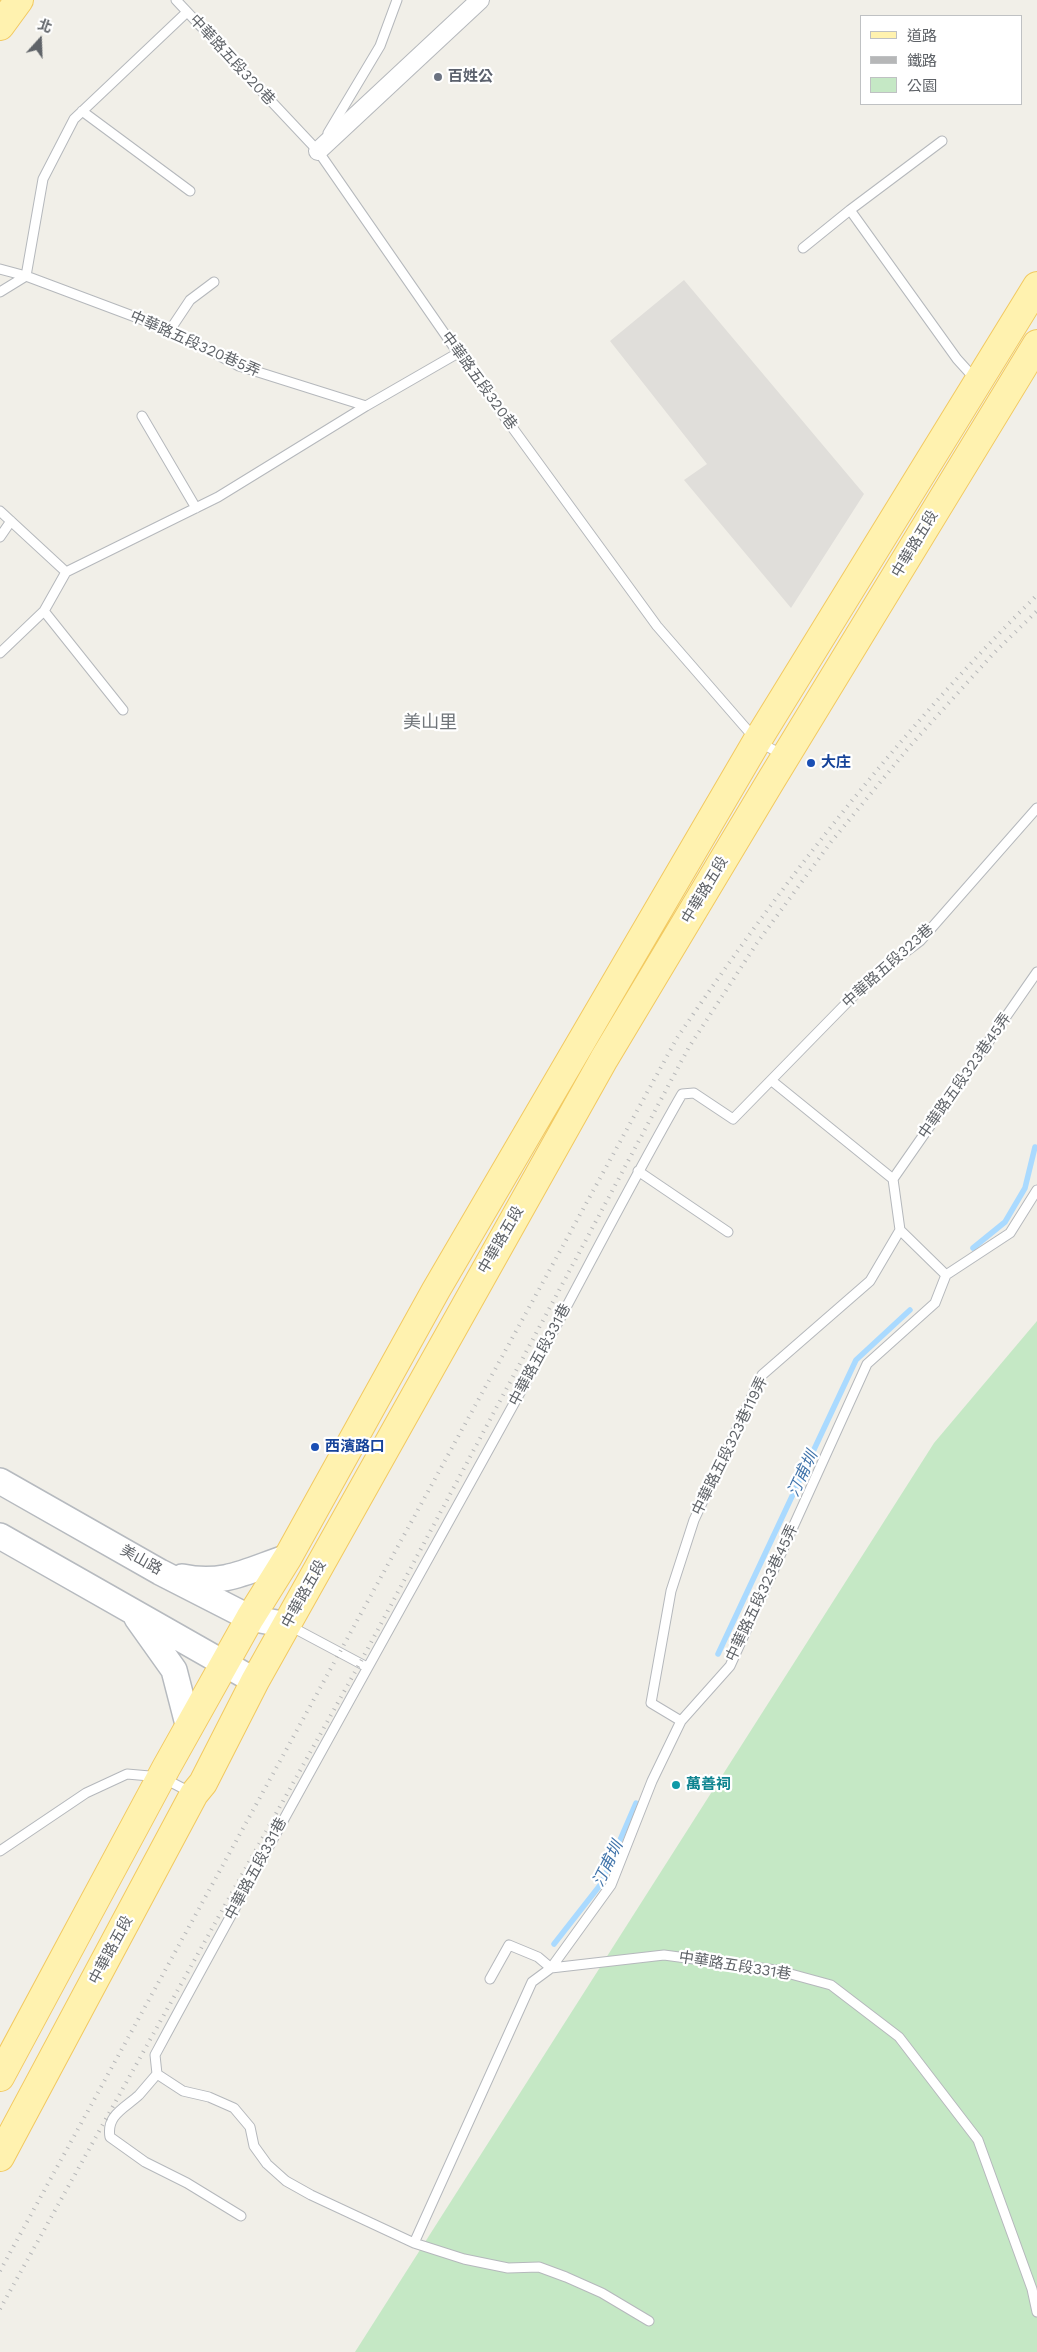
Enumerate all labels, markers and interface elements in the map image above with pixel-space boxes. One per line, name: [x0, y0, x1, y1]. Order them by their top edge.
street label: 中華路五段320巷: [186, 11, 278, 109]
north arrow: [15, 15, 65, 65]
legend: [860, 15, 1022, 105]
text: 北: [36, 16, 54, 36]
text: 道路: [907, 27, 937, 45]
text: 鐵路: [907, 52, 937, 70]
place label: 百姓公: [448, 68, 493, 86]
marker: 百姓公: [432, 71, 444, 83]
text: 公園: [907, 77, 937, 95]
street label: 中華路五段320巷5弄: [127, 307, 263, 381]
street label: 中華路五段320巷: [437, 328, 521, 434]
street label: 中華路五段: [888, 507, 942, 581]
district label: 美山里: [403, 712, 457, 734]
place label: 大庄: [821, 754, 851, 772]
marker: 大庄: [805, 757, 817, 769]
street label: 中華路五段: [678, 853, 732, 927]
street label: 中華路五段323巷: [839, 920, 937, 1012]
street label: 中華路五段323巷45弄: [915, 1010, 1015, 1142]
street label: 中華路五段: [474, 1203, 528, 1277]
street label: 中華路五段331巷: [505, 1301, 575, 1409]
street label: 中華路五段323巷119弄: [689, 1374, 771, 1518]
place label: 西濱路口: [325, 1438, 385, 1456]
marker: 西濱路口: [309, 1441, 321, 1453]
water label: 汀甫圳: [784, 1448, 822, 1500]
street label: 中華路五段323巷45弄: [722, 1522, 802, 1664]
street label: 美山路: [117, 1541, 165, 1579]
street label: 中華路五段: [278, 1557, 330, 1631]
place label: 萬善祠: [686, 1776, 731, 1794]
marker: 萬善祠: [670, 1779, 682, 1791]
street label: 中華路五段331巷: [221, 1815, 291, 1923]
water label: 汀甫圳: [589, 1838, 627, 1890]
street label: 中華路五段: [85, 1913, 137, 1987]
street label: 中華路五段331巷: [678, 1948, 792, 1984]

